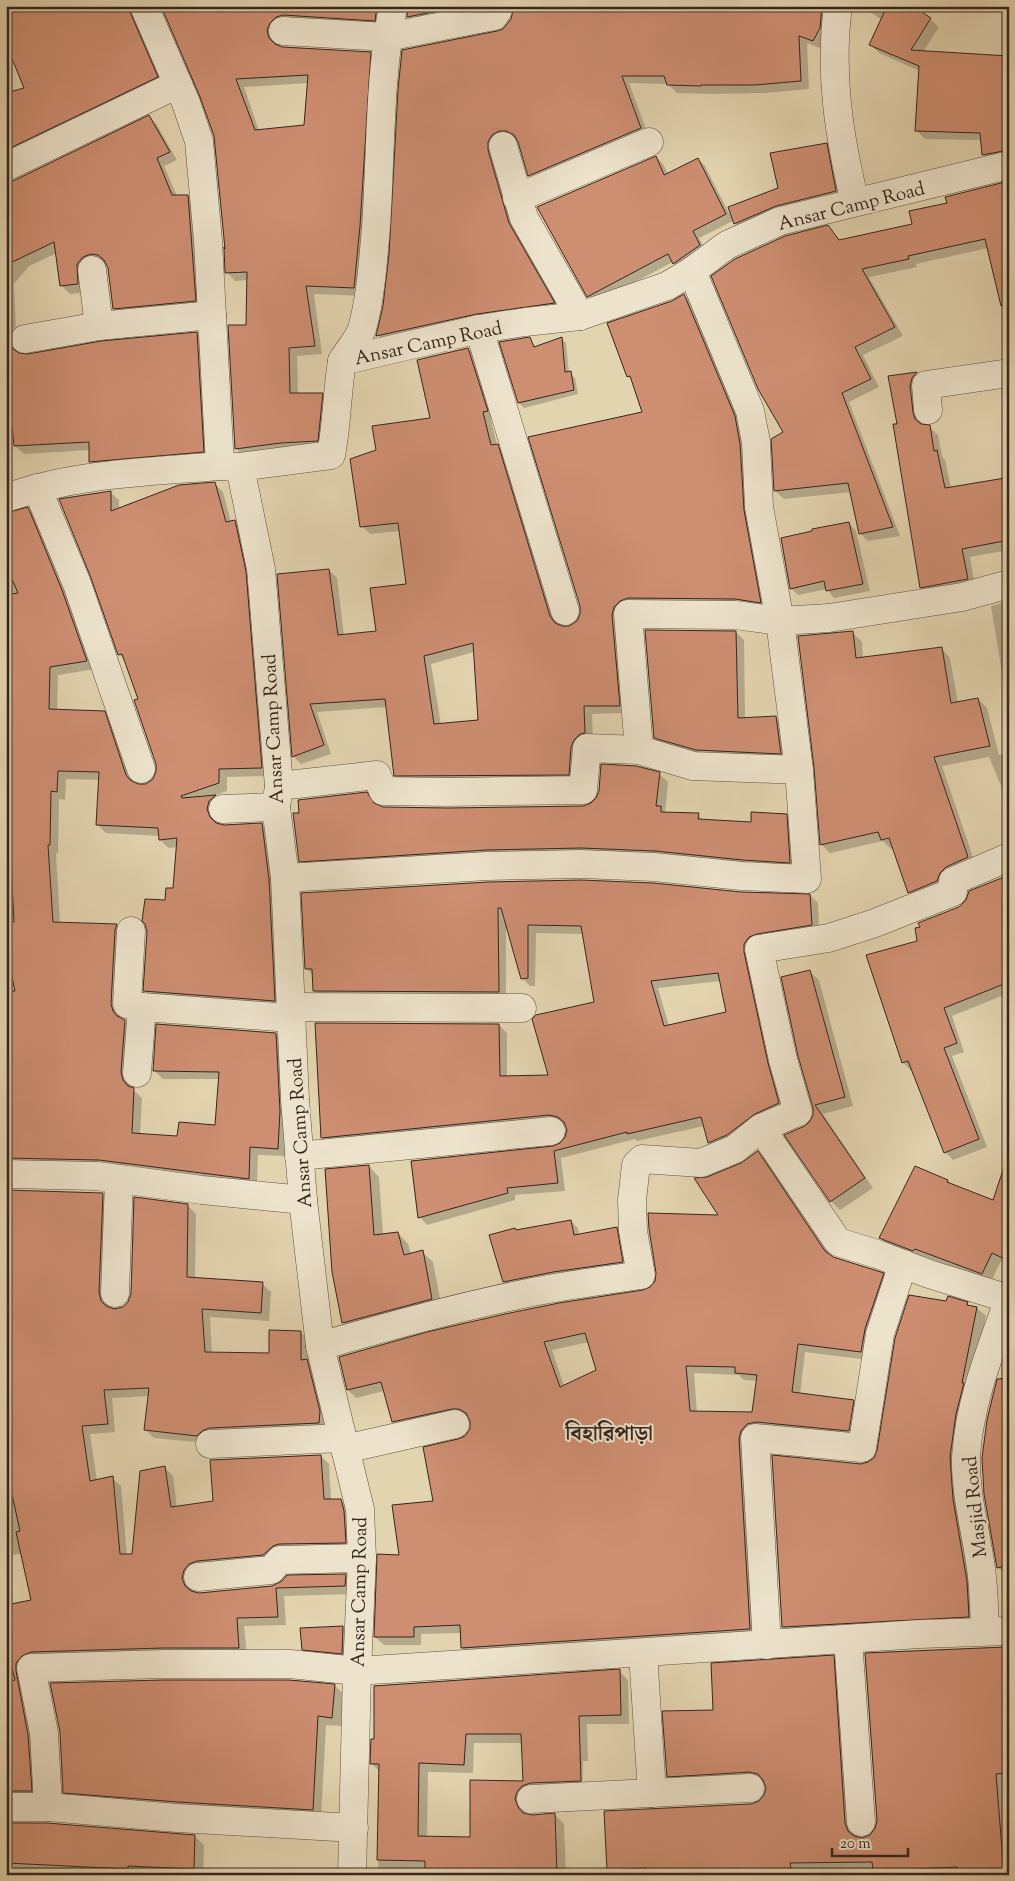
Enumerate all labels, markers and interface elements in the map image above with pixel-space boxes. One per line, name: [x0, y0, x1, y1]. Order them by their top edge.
street label: Ansar Camp Road: [775, 176, 928, 239]
street label: Ansar Camp Road: [352, 316, 505, 373]
street label: Ansar Camp Road: [257, 653, 292, 805]
street label: Ansar Camp Road: [283, 1057, 320, 1209]
district label: বিহারিপাড়া: [564, 1420, 653, 1450]
street label: Masjid Road: [958, 1454, 995, 1559]
street label: Ansar Camp Road: [346, 1516, 375, 1667]
scale bar: [832, 1826, 909, 1858]
text: 20 m: [840, 1834, 871, 1855]

